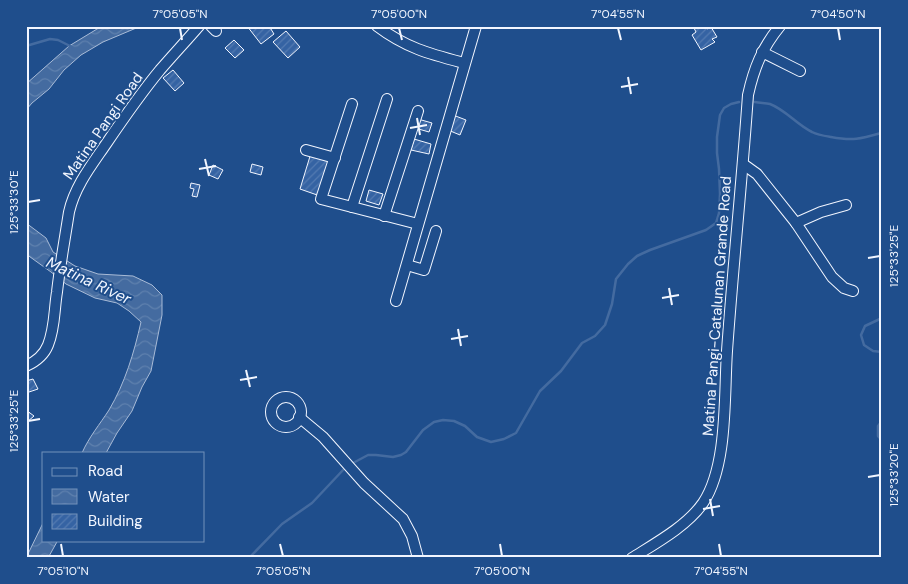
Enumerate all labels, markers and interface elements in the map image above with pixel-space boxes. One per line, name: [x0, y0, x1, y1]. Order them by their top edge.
text: 7°05'05"N: [153, 6, 207, 22]
text: 7°05'00"N: [371, 6, 427, 22]
text: 7°04'55"N: [591, 6, 645, 22]
text: 7°04'50"N: [811, 6, 865, 22]
street label: Matina Pangi Road: [58, 68, 148, 184]
text: 125°33'30"E: [6, 170, 22, 234]
street label: Matina Pangi-Catalunan Grande Road: [698, 175, 736, 437]
text: 125°33'25"E: [886, 225, 902, 287]
water label: Matina River: [43, 252, 136, 310]
text: 125°33'25"E: [6, 390, 22, 452]
text: 125°33'20"E: [886, 443, 902, 507]
legend: [42, 452, 205, 542]
text: Road: [88, 461, 123, 481]
text: Water: [88, 487, 130, 507]
text: Building: [88, 511, 143, 531]
text: 7°05'10"N: [37, 563, 89, 579]
text: 7°05'05"N: [256, 563, 310, 579]
text: 7°05'00"N: [474, 563, 530, 579]
text: 7°04'55"N: [694, 563, 748, 579]

